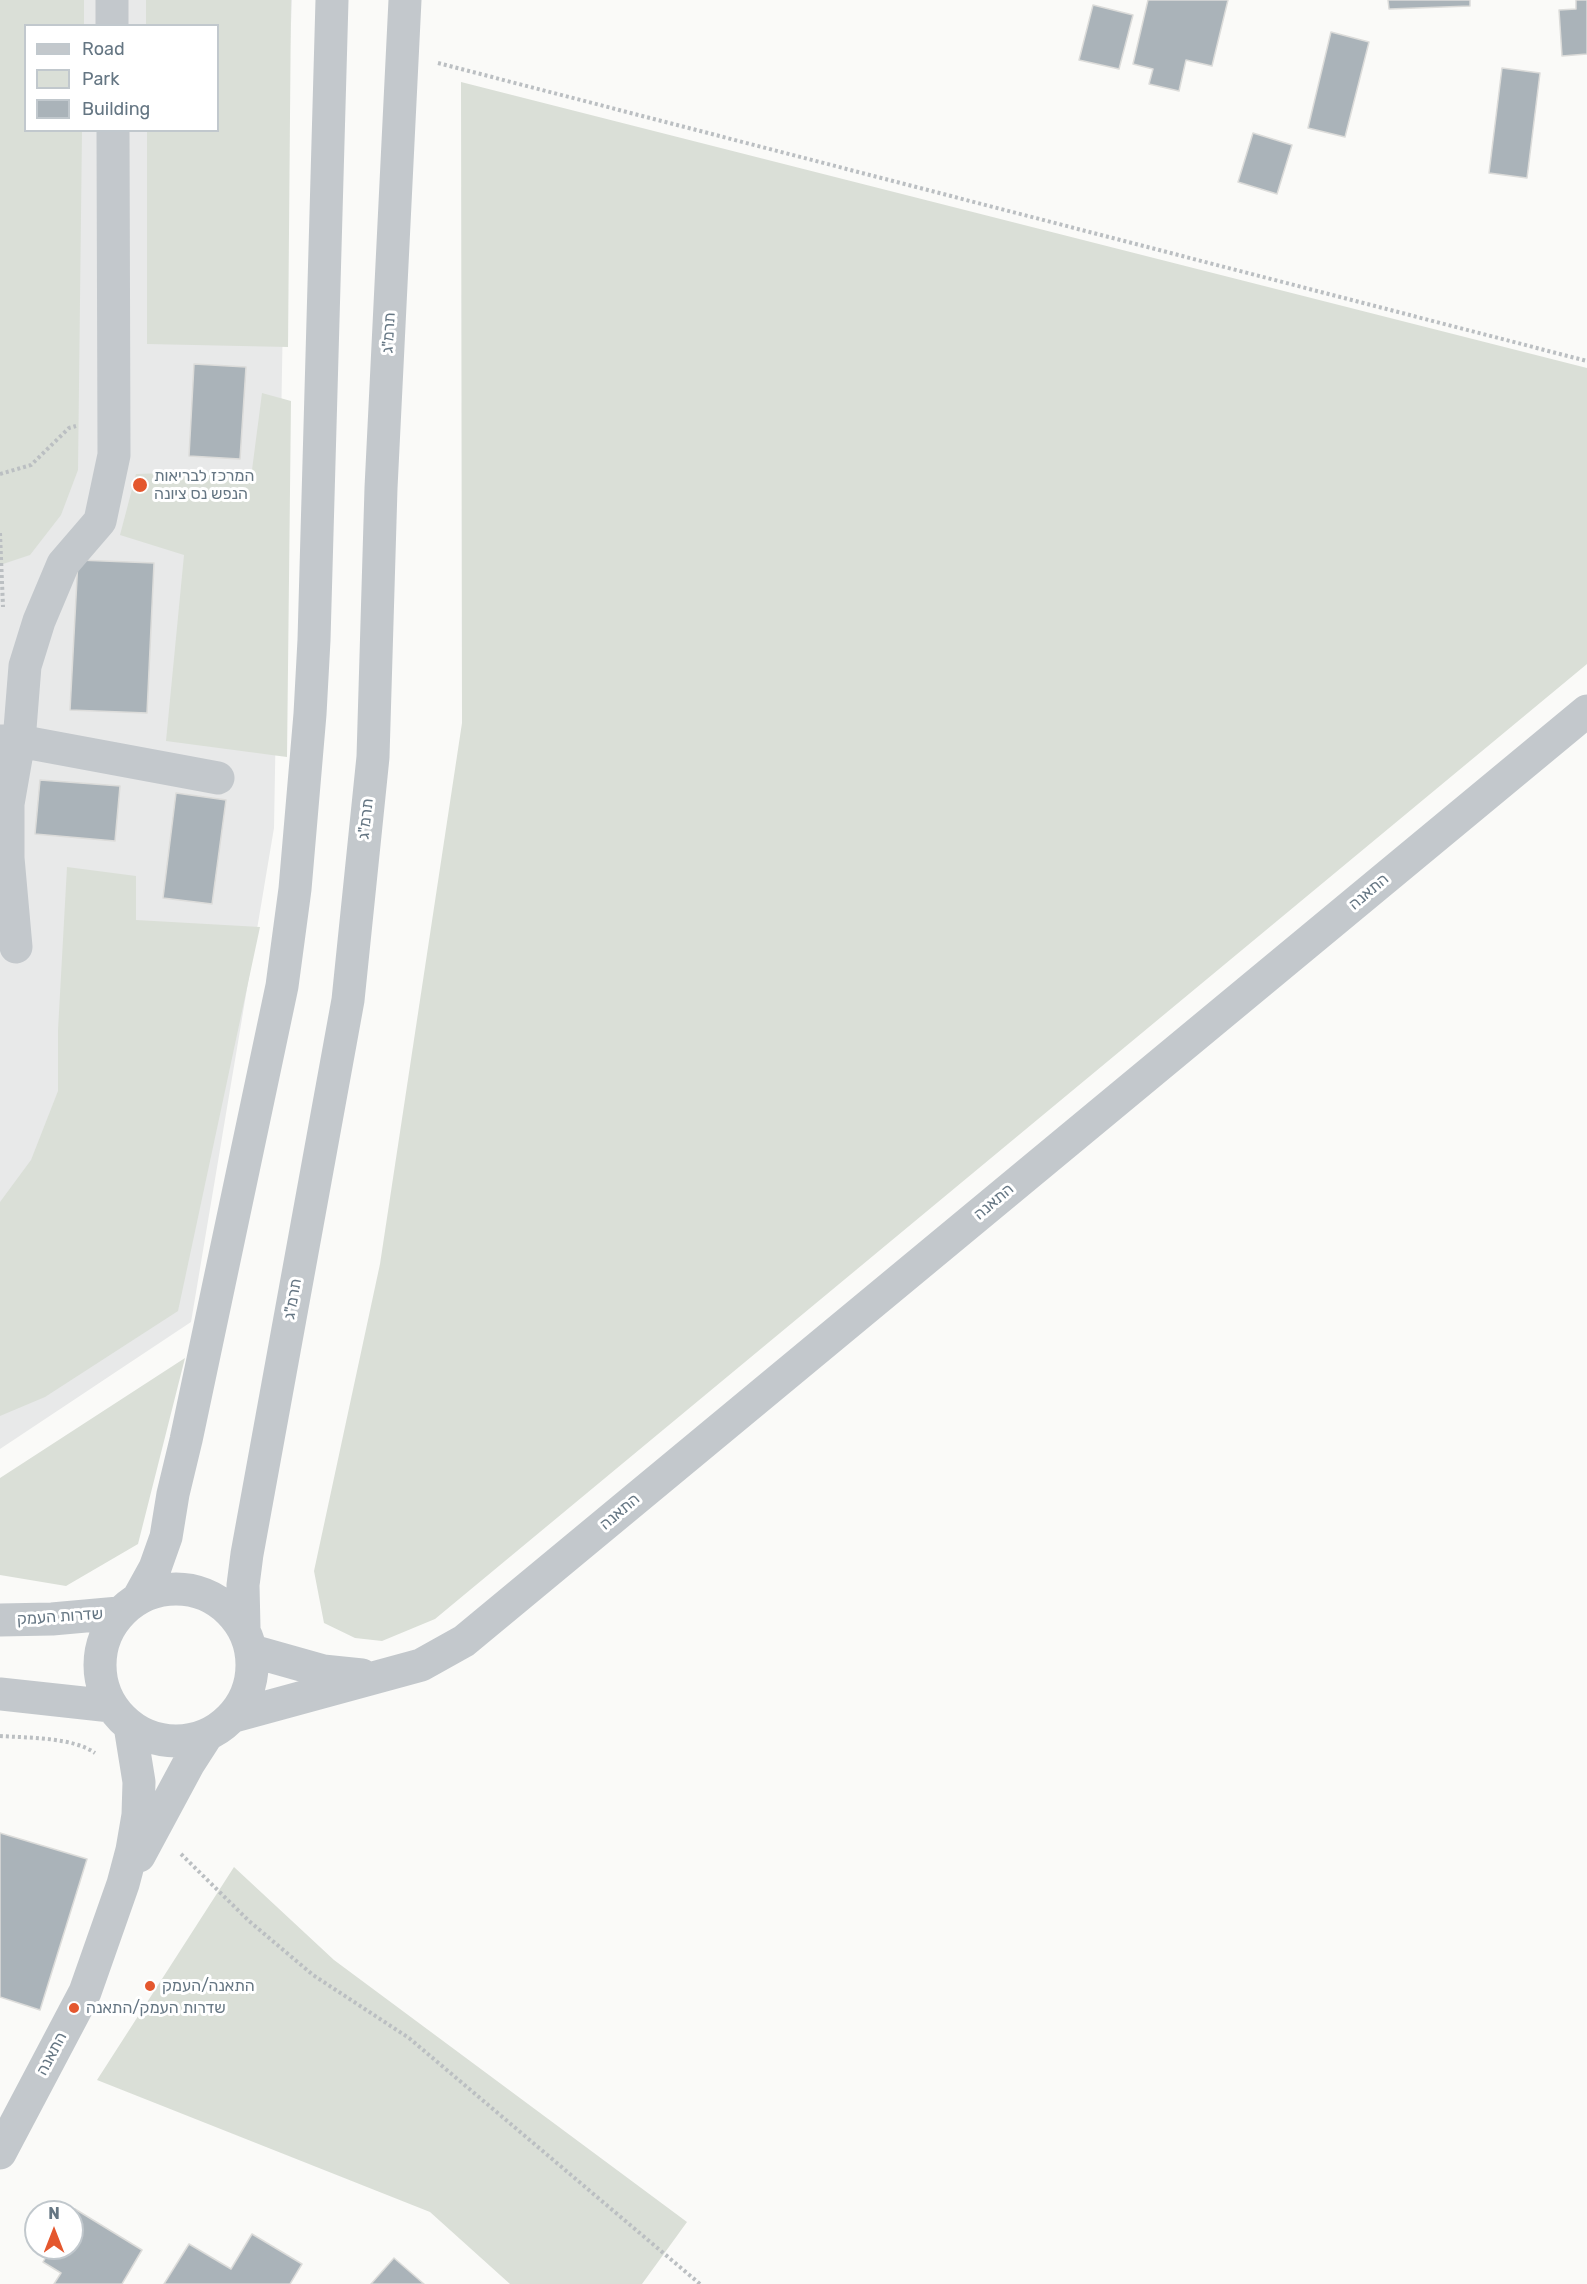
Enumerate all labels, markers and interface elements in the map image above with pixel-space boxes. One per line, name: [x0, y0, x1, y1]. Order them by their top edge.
legend: [24, 24, 219, 132]
text: Road: [82, 38, 125, 60]
text: Park: [82, 68, 119, 90]
text: Building: [82, 98, 150, 120]
street label: תרמ"ג: [378, 312, 400, 354]
place label: המרכז לבריאות הנפש נס ציונה: [154, 466, 254, 504]
marker: המרכז לבריאות הנפש נס ציונה: [131, 476, 149, 494]
street label: תרמ"ג: [354, 797, 378, 841]
street label: התאנה: [1345, 870, 1393, 914]
street label: התאנה: [970, 1180, 1018, 1224]
street label: תרמ"ג: [280, 1277, 306, 1321]
street label: התאנה: [596, 1490, 644, 1534]
street label: שדרות העמק: [16, 1604, 104, 1630]
place label: התאנה/העמק: [162, 1976, 255, 1996]
marker: התאנה/העמק: [143, 1979, 157, 1993]
place label: שדרות העמק/התאנה: [86, 1998, 226, 2018]
marker: שדרות העמק/התאנה: [67, 2001, 81, 2015]
street label: התאנה: [33, 2029, 71, 2079]
north arrow: [24, 2200, 84, 2260]
text: N: [48, 2204, 60, 2223]

